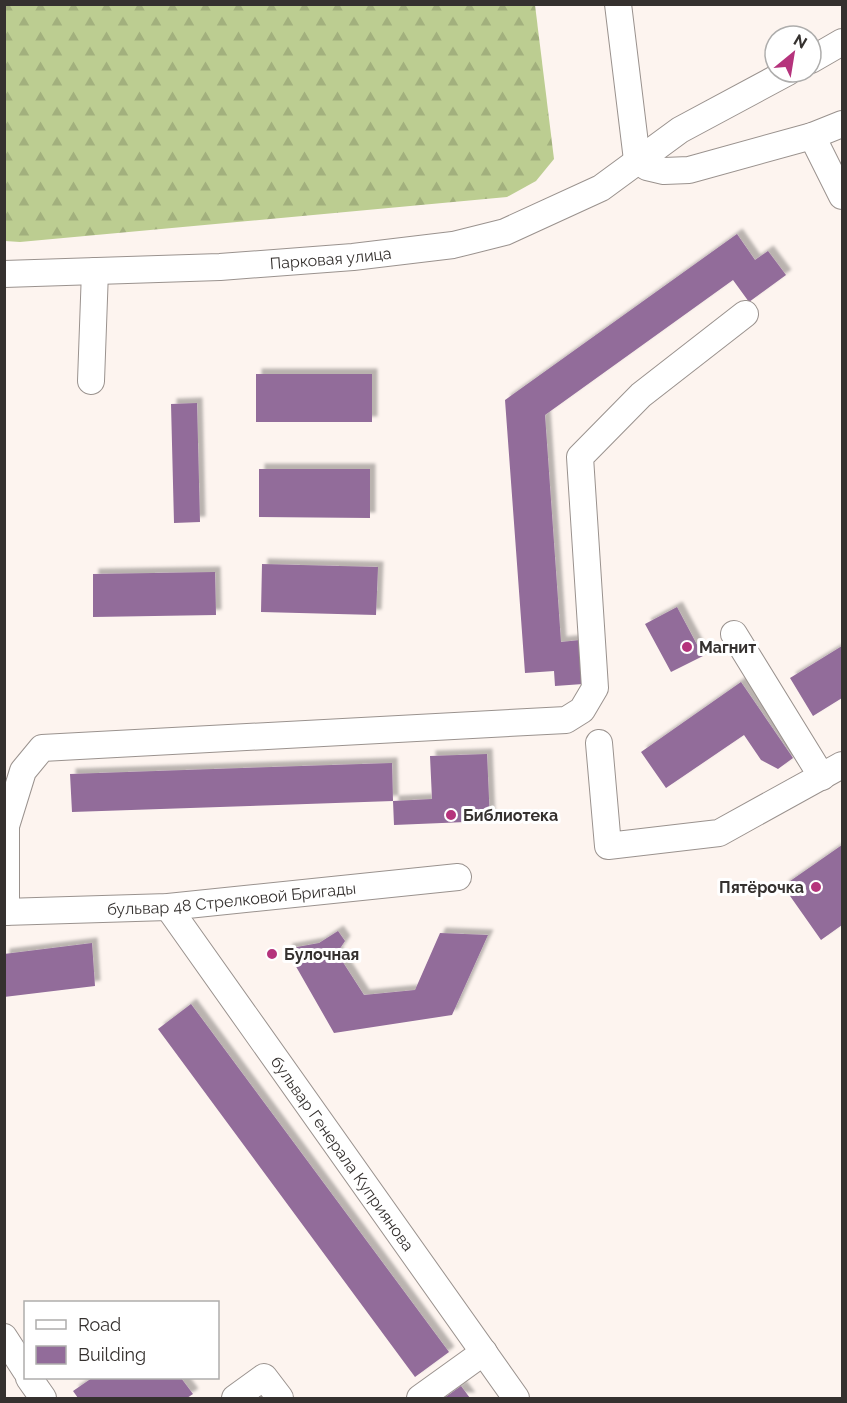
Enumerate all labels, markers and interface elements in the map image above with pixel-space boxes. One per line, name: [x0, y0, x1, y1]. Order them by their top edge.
north arrow: [763, 24, 823, 84]
text: N: [790, 30, 810, 53]
street label: Парковая улица: [269, 243, 392, 273]
place label: Магнит: [699, 638, 756, 657]
marker: Магнит: [680, 640, 694, 654]
place label: Библиотека: [463, 806, 558, 825]
marker: Библиотека: [444, 808, 458, 822]
place label: Пятёрочка: [719, 878, 804, 897]
street label: бульвар 48 Стрелковой Бригады: [107, 879, 357, 919]
marker: Пятёрочка: [809, 880, 823, 894]
place label: Булочная: [284, 945, 359, 964]
marker: Булочная: [265, 947, 279, 961]
street label: бульвар Генерала Куприянова: [267, 1053, 418, 1255]
legend: [24, 1301, 219, 1379]
text: Road: [78, 1314, 121, 1335]
text: Building: [78, 1344, 146, 1365]

